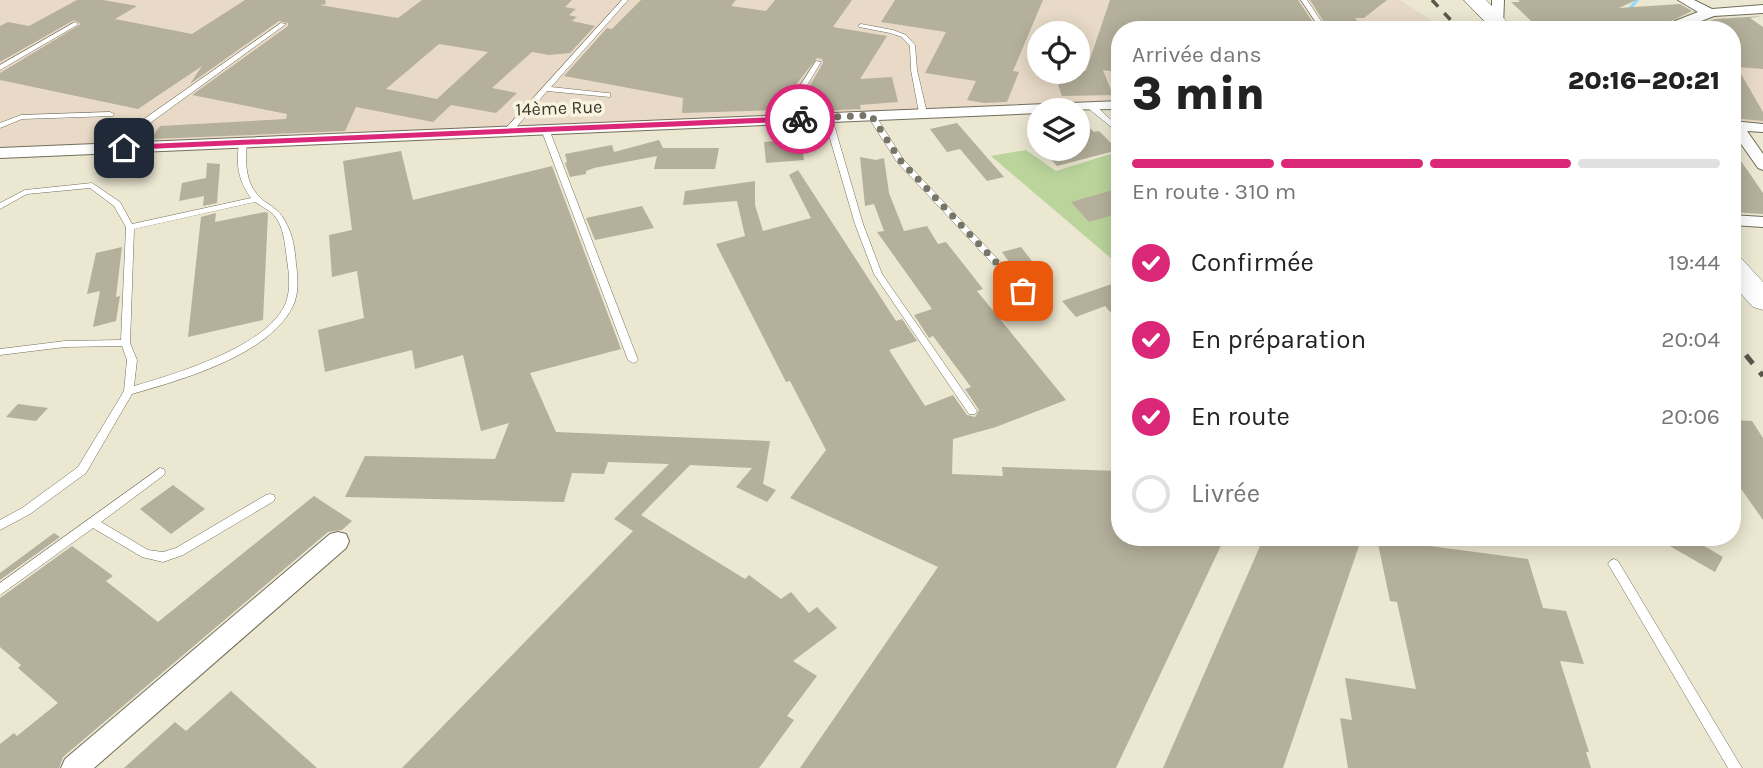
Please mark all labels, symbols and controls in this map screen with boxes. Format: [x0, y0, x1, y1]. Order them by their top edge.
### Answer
map controls [1027, 21, 1090, 161]
button: locate [1027, 21, 1090, 84]
text: Arrivée dans [1132, 41, 1262, 68]
text: 20:16–20:21 [1568, 65, 1720, 96]
text: 3 min [1132, 67, 1265, 121]
courier [765, 84, 835, 154]
street label: 14ème Rue [515, 95, 603, 121]
button: layers [1027, 98, 1090, 161]
icon: bike [781, 100, 819, 138]
pin [94, 118, 154, 178]
icon: home [105, 129, 143, 167]
text: En route · 310 m [1132, 178, 1296, 205]
icon: check [1132, 244, 1170, 282]
text: Confirmée [1191, 247, 1314, 278]
text: 19:44 [1668, 249, 1720, 276]
pin [993, 261, 1053, 321]
icon: bag [1004, 272, 1042, 310]
icon: check [1132, 321, 1170, 359]
text: En préparation [1191, 324, 1366, 355]
text: 20:04 [1661, 326, 1720, 353]
icon: check [1132, 398, 1170, 436]
text: En route [1191, 401, 1290, 432]
text: 20:06 [1661, 403, 1720, 430]
text: Livrée [1191, 478, 1260, 509]

